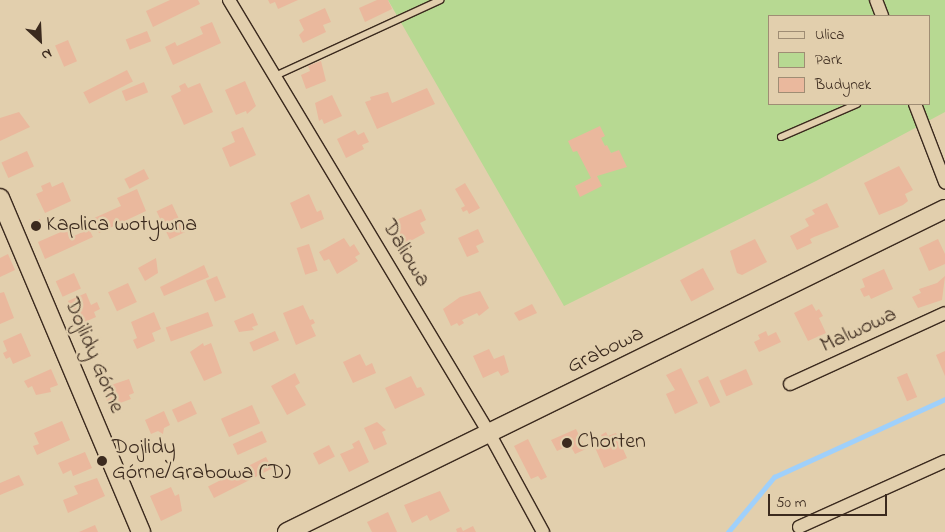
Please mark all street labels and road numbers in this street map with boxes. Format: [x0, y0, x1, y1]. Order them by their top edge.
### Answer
street label: Daliowa [375, 216, 435, 292]
street label: Dojlidy Górne [57, 295, 129, 417]
street label: Malwowa [817, 302, 901, 360]
street label: Grabowa [563, 321, 649, 381]

